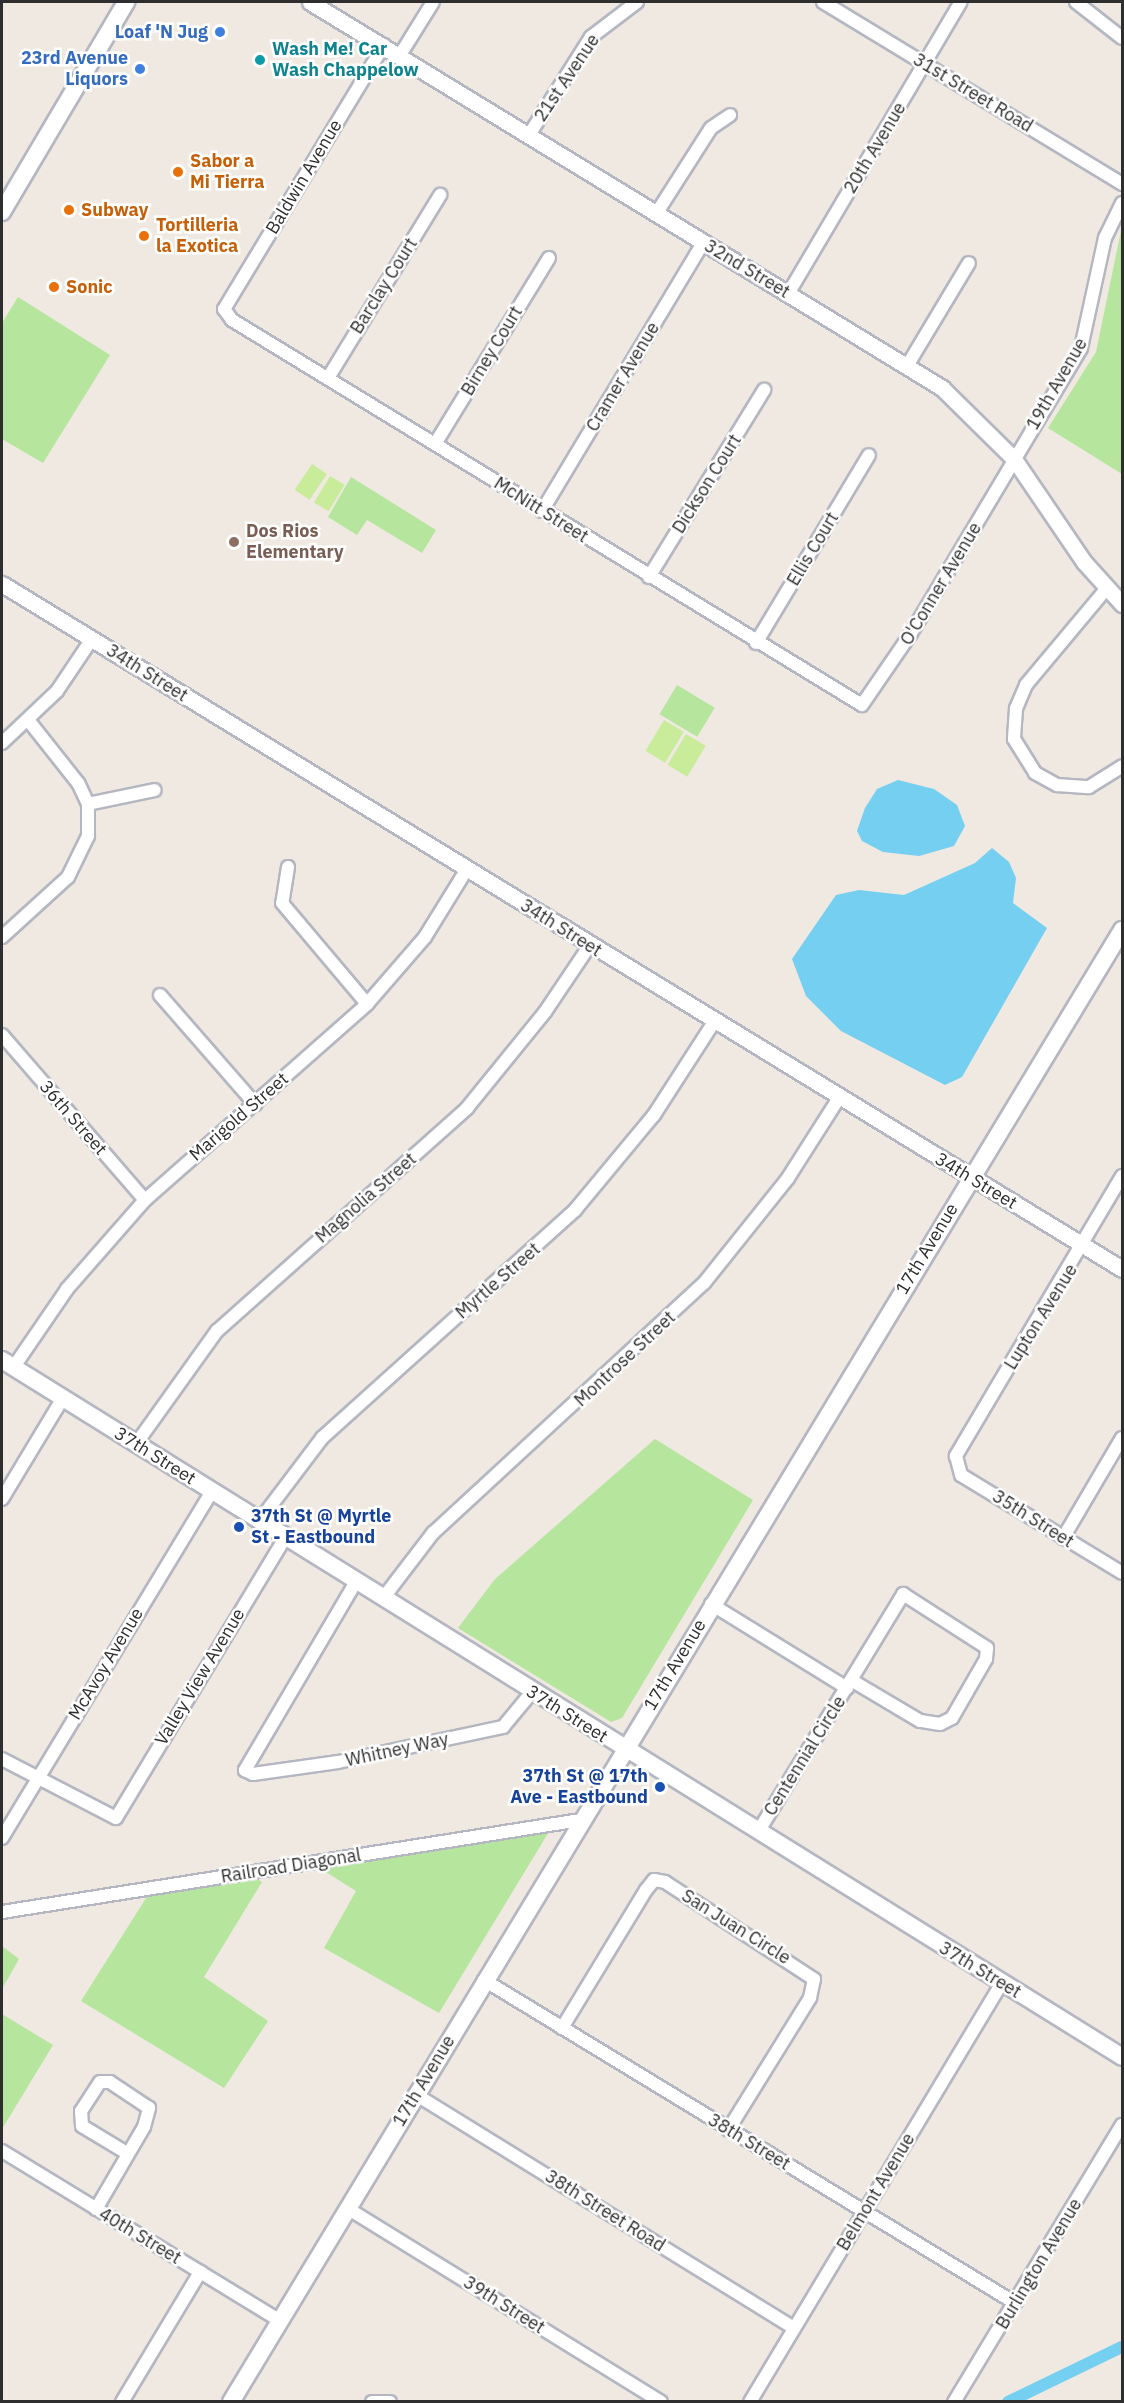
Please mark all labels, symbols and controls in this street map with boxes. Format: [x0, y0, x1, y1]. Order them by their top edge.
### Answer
place label: Loaf 'N Jug [115, 21, 208, 43]
marker: Loaf 'N Jug [213, 25, 227, 39]
street label: 21st Avenue [530, 30, 604, 126]
place label: Wash Me! Car Wash Chappelow [272, 39, 419, 82]
place label: 23rd Avenue Liquors [21, 48, 128, 90]
street label: 31st Street Road [909, 49, 1037, 137]
marker: Wash Me! Car Wash Chappelow [253, 53, 267, 67]
marker: 23rd Avenue Liquors [133, 62, 147, 76]
street label: 20th Avenue [839, 99, 911, 197]
street label: Baldwin Avenue [261, 116, 347, 238]
place label: Sabor a Mi Tierra [190, 151, 264, 194]
marker: Sabor a Mi Tierra [171, 165, 185, 179]
place label: Subway [81, 199, 148, 221]
marker: Subway [62, 203, 76, 217]
place label: Tortilleria la Exotica [156, 215, 238, 258]
marker: Tortilleria la Exotica [137, 229, 151, 243]
street label: Barclay Court [346, 234, 422, 338]
street label: 32nd Street [700, 235, 794, 303]
place label: Sonic [66, 276, 113, 298]
marker: Sonic [47, 280, 61, 294]
street label: Birney Court [457, 302, 527, 400]
street label: Cramer Avenue [582, 318, 664, 436]
street label: 19th Avenue [1022, 334, 1092, 434]
street label: Dickson Court [668, 430, 746, 538]
street label: McNitt Street [490, 472, 592, 548]
street label: Ellis Court [783, 508, 843, 590]
street label: O'Conner Avenue [896, 519, 986, 649]
place label: Dos Rios Elementary [246, 521, 344, 564]
marker: Dos Rios Elementary [227, 535, 241, 549]
street label: 34th Street [102, 640, 192, 706]
street label: 34th Street [516, 895, 606, 961]
street label: Marigold Street [185, 1068, 293, 1166]
street label: 36th Street [35, 1076, 111, 1160]
street label: Magnolia Street [311, 1148, 421, 1248]
street label: 34th Street [931, 1148, 1021, 1214]
street label: 17th Avenue [891, 1200, 963, 1298]
street label: Myrtle Street [451, 1238, 545, 1324]
street label: Lupton Avenue [1000, 1260, 1082, 1374]
street label: Montrose Street [570, 1307, 680, 1411]
street label: 37th Street [110, 1423, 200, 1489]
street label: 35th Street [988, 1486, 1078, 1552]
place label: 37th St @ Myrtle St - Eastbound [251, 1506, 391, 1549]
marker: 37th St @ Myrtle St - Eastbound [232, 1520, 246, 1534]
street label: McAvoy Avenue [64, 1604, 148, 1724]
street label: Valley View Avenue [151, 1604, 249, 1750]
street label: 17th Avenue [639, 1616, 711, 1714]
street label: 37th Street [522, 1681, 612, 1747]
street label: Centennial Circle [760, 1692, 850, 1820]
street label: Whitney Way [344, 1729, 450, 1771]
place label: 37th St @ 17th Ave - Eastbound [510, 1766, 648, 1808]
marker: 37th St @ 17th Ave - Eastbound [653, 1780, 667, 1794]
street label: Railroad Diagonal [219, 1844, 363, 1888]
street label: San Juan Circle [678, 1885, 794, 1969]
street label: 37th Street [935, 1937, 1025, 2003]
street label: 17th Avenue [388, 2032, 460, 2130]
street label: 38th Street [704, 2109, 794, 2175]
street label: Belmont Avenue [832, 2129, 920, 2255]
street label: 38th Street Road [541, 2165, 669, 2257]
street label: Burlington Avenue [991, 2195, 1087, 2333]
street label: 40th Street [95, 2203, 185, 2269]
street label: 39th Street [459, 2272, 549, 2338]

